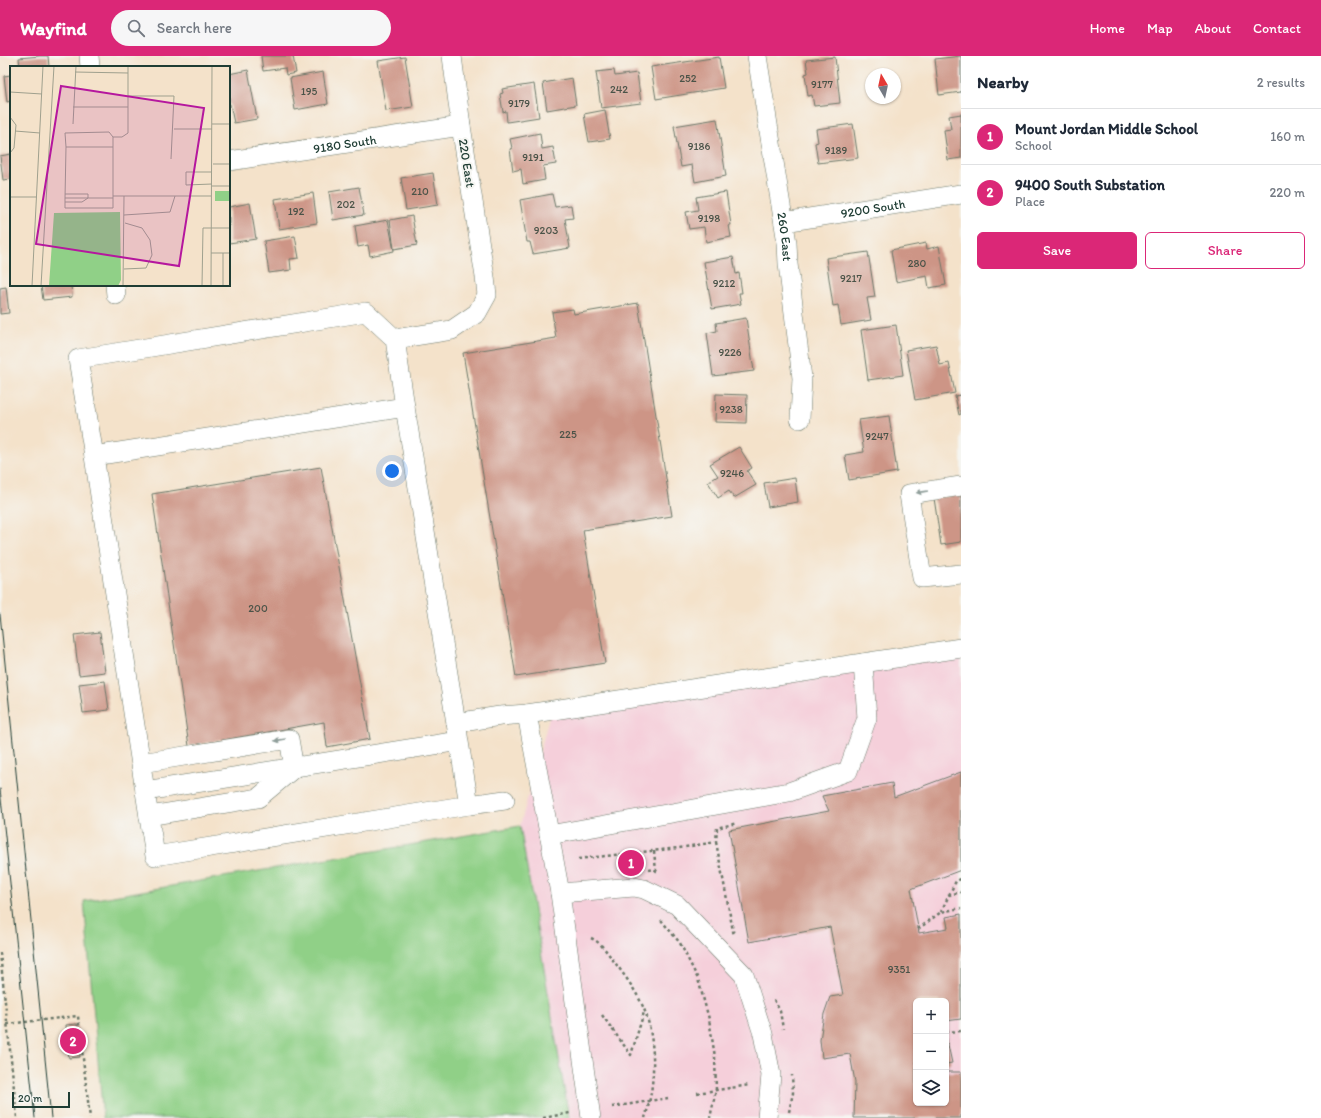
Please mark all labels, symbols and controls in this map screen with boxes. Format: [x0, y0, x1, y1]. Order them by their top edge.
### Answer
search box [111, 10, 391, 46]
text: Wayfind [20, 17, 87, 40]
icon: search [125, 17, 147, 39]
text: Search here [157, 19, 232, 37]
text: Home [1090, 20, 1125, 37]
text: Map [1147, 20, 1173, 37]
text: About [1195, 20, 1231, 37]
text: Contact [1253, 20, 1301, 37]
inset map [10, 66, 230, 286]
north arrow [865, 68, 901, 104]
house number: 252 [679, 72, 697, 85]
text: Nearby [977, 72, 1029, 92]
text: 2 results [1257, 75, 1305, 90]
house number: 9177 [811, 78, 833, 91]
house number: 242 [610, 83, 628, 96]
house number: 195 [301, 85, 318, 98]
house number: 9179 [508, 97, 530, 110]
text: Mount Jordan Middle School [1015, 120, 1198, 138]
text: 1 [987, 129, 993, 144]
text: 160 m [1270, 129, 1305, 144]
street label: 9180 South [312, 131, 378, 156]
street label: 220 East [456, 138, 478, 189]
text: School [1015, 138, 1052, 153]
house number: 9186 [688, 140, 711, 153]
house number: 9189 [825, 144, 848, 157]
house number: 9191 [522, 151, 544, 164]
text: 9400 South Substation [1015, 176, 1165, 194]
house number: 210 [411, 185, 429, 198]
text: 2 [987, 185, 993, 200]
text: 220 m [1269, 185, 1305, 200]
text: Place [1015, 194, 1045, 209]
street label: 9200 South [839, 195, 907, 220]
house number: 202 [337, 198, 355, 211]
house number: 192 [288, 205, 305, 218]
street label: 260 East [775, 211, 795, 262]
house number: 9198 [698, 212, 720, 225]
house number: 9203 [534, 224, 558, 237]
button: Save [977, 232, 1137, 269]
button: Share [1145, 232, 1305, 269]
house number: 280 [908, 257, 927, 270]
house number: 9217 [840, 272, 863, 285]
house number: 9212 [713, 277, 735, 290]
house number: 9226 [718, 346, 742, 359]
house number: 9238 [719, 403, 743, 416]
house number: 225 [559, 428, 577, 441]
house number: 9247 [865, 430, 889, 443]
your location [382, 461, 402, 481]
house number: 9246 [720, 467, 744, 480]
one-way arrow [916, 489, 929, 495]
house number: 200 [248, 602, 268, 615]
one-way arrow [274, 737, 286, 743]
pin: 1 [618, 848, 644, 878]
house number: 9351 [888, 963, 910, 976]
map controls [913, 998, 949, 1106]
button: + [913, 998, 949, 1034]
pin: 2 [60, 1026, 86, 1056]
button: − [913, 1034, 949, 1070]
button: layers [913, 1070, 949, 1106]
scale bar [12, 1090, 70, 1109]
text: 20 m [18, 1092, 42, 1105]

